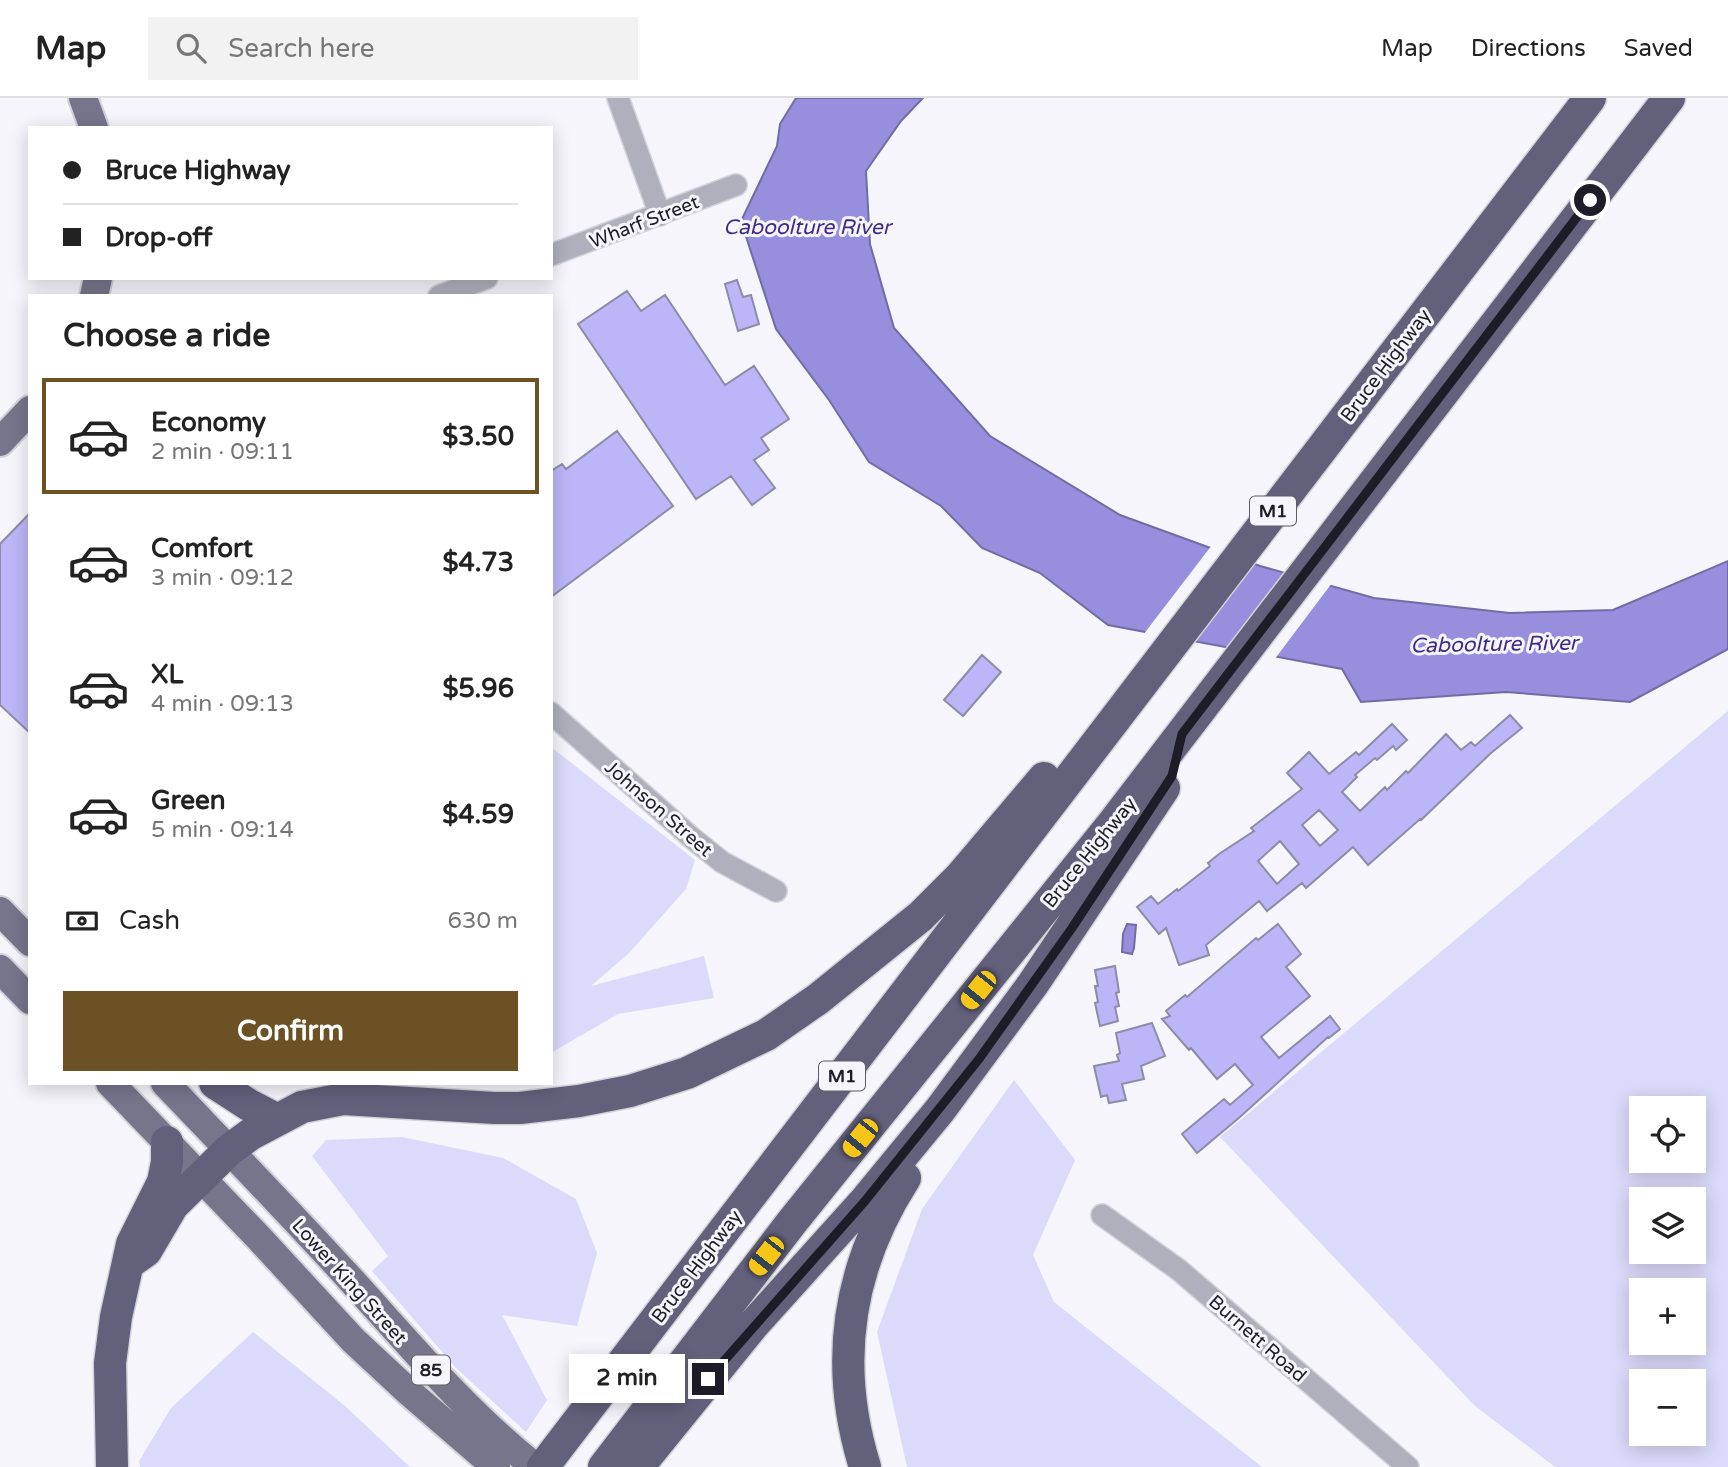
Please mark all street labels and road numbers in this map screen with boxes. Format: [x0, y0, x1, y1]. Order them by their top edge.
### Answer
street label: Wharf Street [587, 191, 702, 253]
street label: Bruce Highway [1336, 305, 1435, 426]
road number: M1 [1250, 496, 1296, 526]
street label: Johnson Street [600, 756, 717, 861]
street label: Bruce Highway [1039, 793, 1141, 912]
road number: M1 [819, 1062, 865, 1091]
street label: Bruce Highway [647, 1206, 746, 1327]
street label: Lower King Street [287, 1215, 411, 1349]
street label: Burnett Road [1204, 1291, 1310, 1387]
road number: 85 [412, 1356, 450, 1385]

